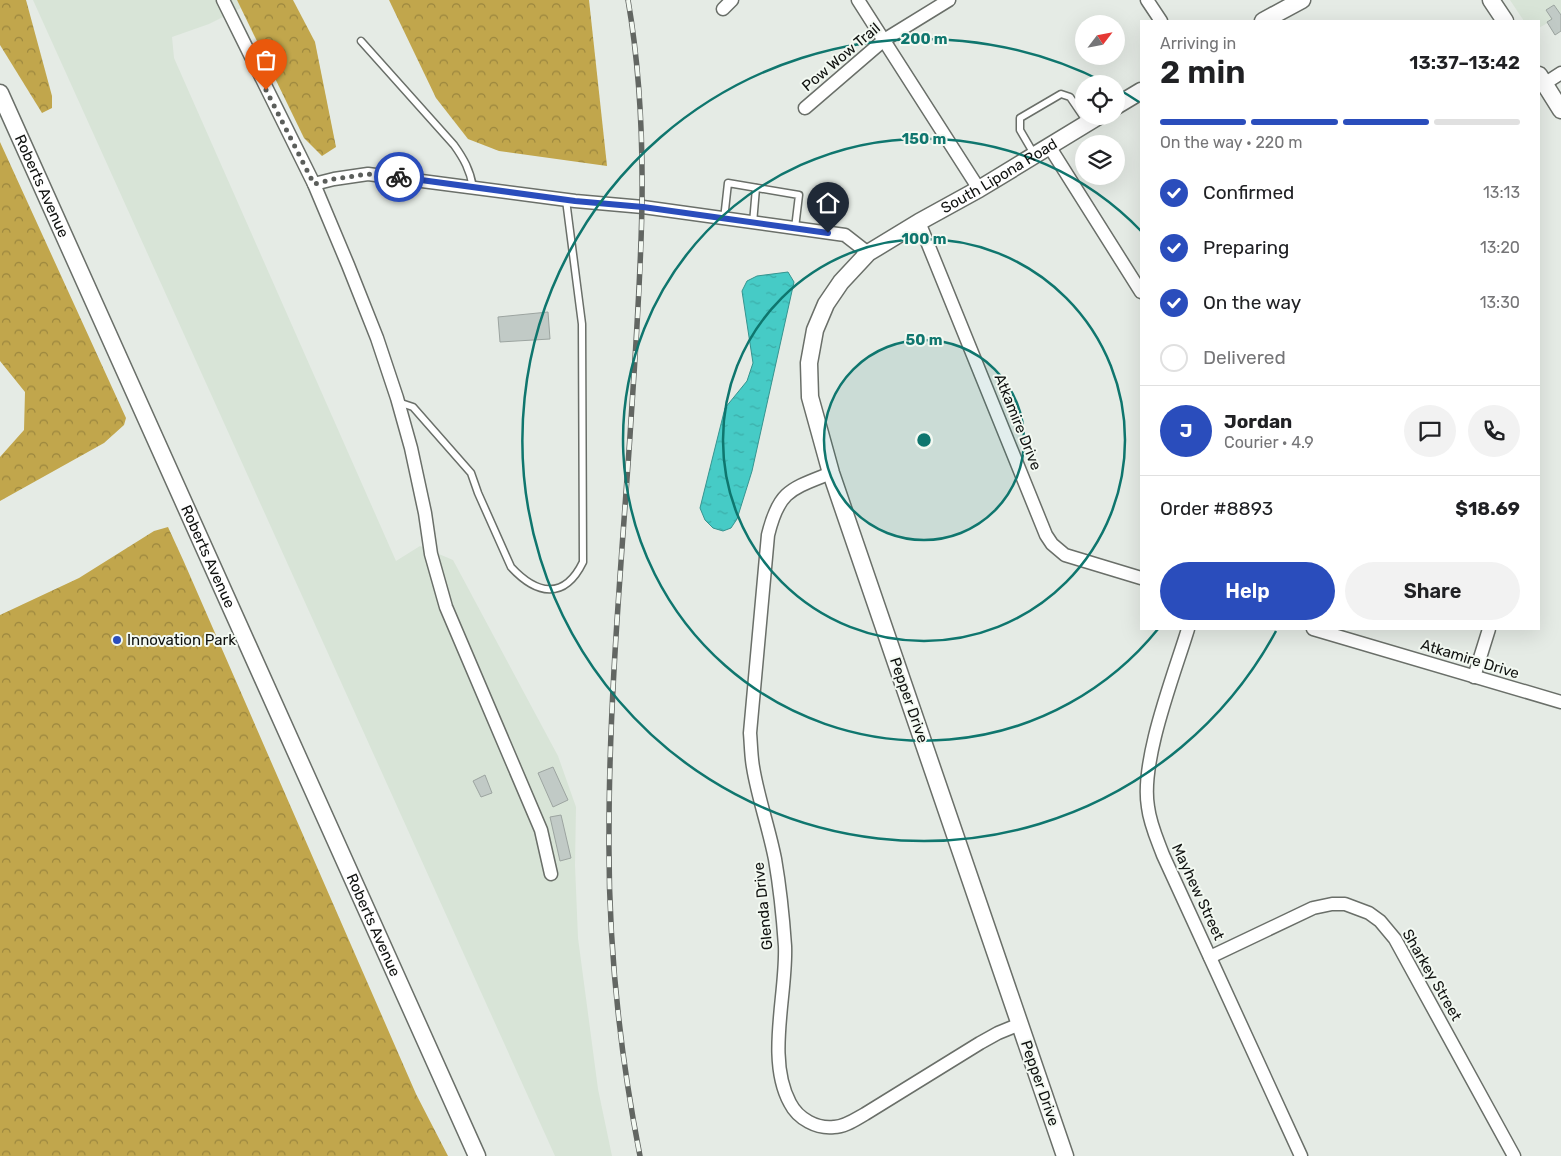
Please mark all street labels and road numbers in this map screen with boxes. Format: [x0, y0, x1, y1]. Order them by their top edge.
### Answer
street label: Pow Wow Trail [798, 19, 884, 95]
street label: Roberts Avenue [11, 132, 73, 240]
street label: South Lipona Road [938, 135, 1061, 217]
street label: Atkamire Drive [991, 371, 1045, 473]
street label: Roberts Avenue [177, 502, 239, 611]
street label: Atkamire Drive [1419, 635, 1521, 683]
street label: Pepper Drive [886, 655, 932, 745]
street label: Mayhew Street [1168, 841, 1228, 943]
street label: Glenda Drive [749, 861, 777, 951]
street label: Roberts Avenue [342, 871, 404, 979]
street label: Sharkey Street [1398, 926, 1466, 1024]
street label: Pepper Drive [1017, 1038, 1063, 1128]

